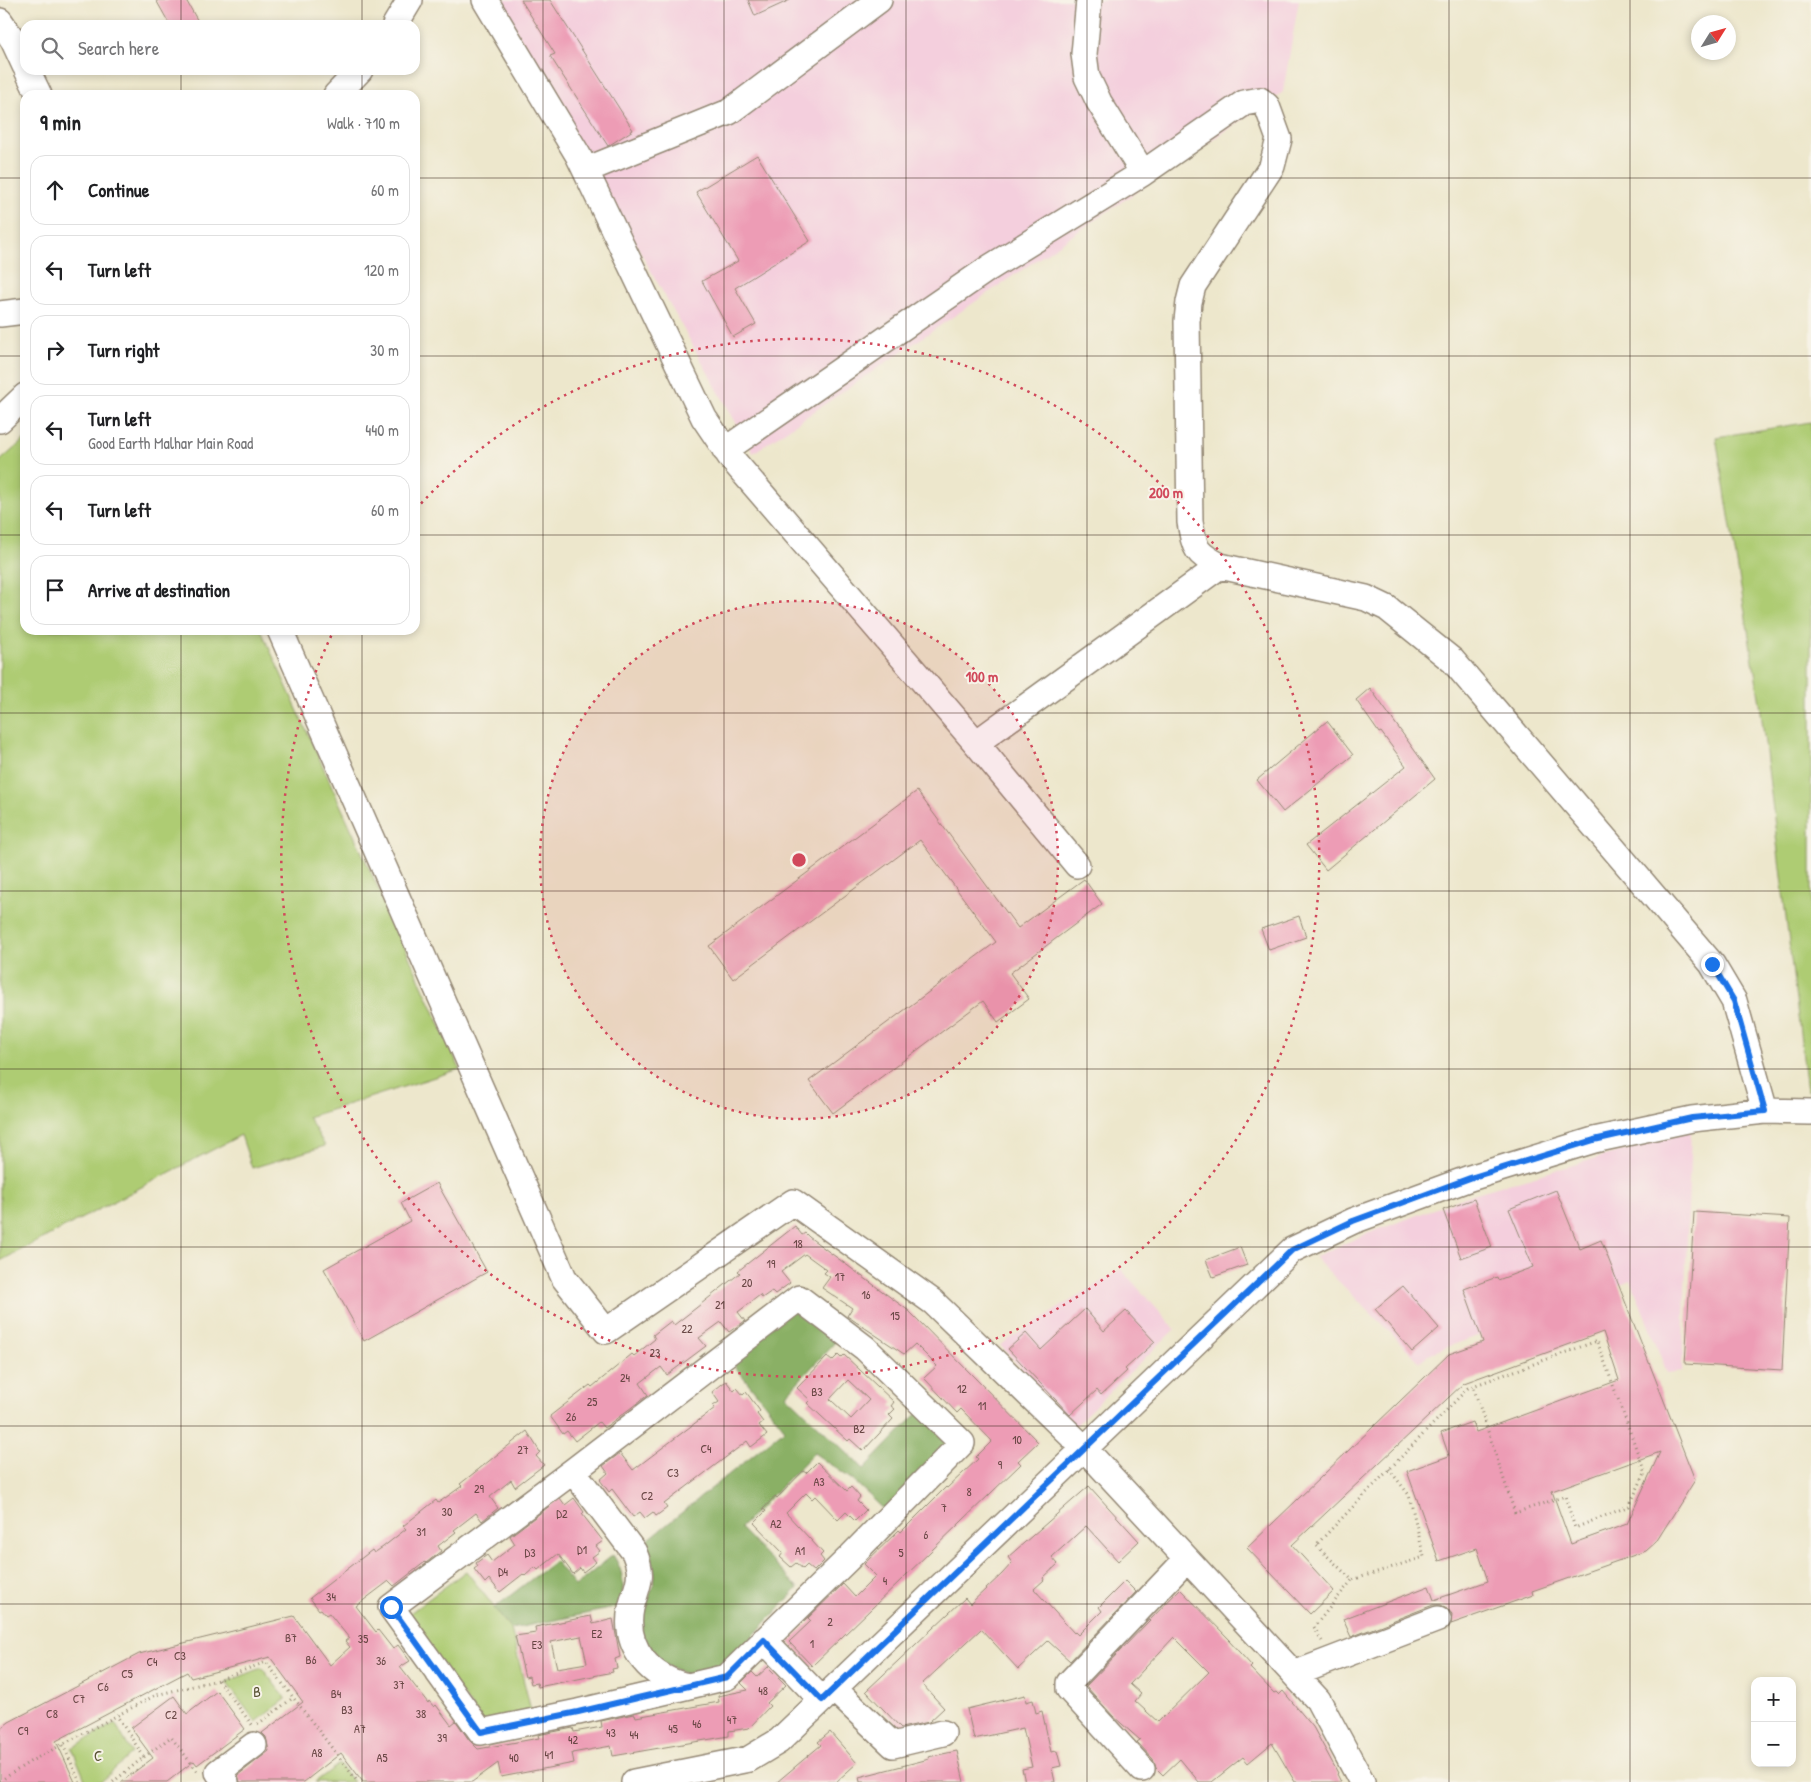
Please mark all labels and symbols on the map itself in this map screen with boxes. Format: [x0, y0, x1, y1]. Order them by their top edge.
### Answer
north arrow [1691, 15, 1736, 60]
text: 200 m [1149, 482, 1183, 503]
text: 100 m [966, 666, 998, 687]
centre of rings [790, 851, 808, 869]
route end [1701, 953, 1724, 976]
house number: 18 [793, 1235, 803, 1252]
house number: 19 [767, 1255, 776, 1272]
house number: 17 [835, 1268, 845, 1285]
house number: 20 [742, 1274, 753, 1291]
house number: 16 [861, 1286, 871, 1303]
house number: 21 [715, 1296, 725, 1313]
house number: 15 [890, 1307, 900, 1324]
house number: 22 [681, 1320, 693, 1337]
house number: 23 [650, 1344, 661, 1361]
house number: 24 [620, 1369, 631, 1386]
house number: 12 [957, 1380, 967, 1397]
house number: B3 [811, 1383, 823, 1400]
house number: 25 [587, 1393, 597, 1410]
house number: 11 [978, 1397, 986, 1414]
house number: 26 [566, 1408, 576, 1425]
house number: B2 [853, 1420, 865, 1437]
house number: 10 [1012, 1431, 1022, 1448]
house number: C4 [700, 1440, 712, 1457]
house number: 27 [517, 1441, 529, 1458]
house number: 9 [998, 1456, 1003, 1473]
house number: C3 [667, 1464, 679, 1481]
house number: A3 [813, 1473, 825, 1490]
house number: 29 [474, 1480, 485, 1497]
house number: 8 [966, 1483, 972, 1500]
house number: C2 [641, 1487, 653, 1504]
house number: 7 [941, 1499, 947, 1516]
house number: 30 [442, 1503, 452, 1520]
house number: D2 [556, 1505, 568, 1522]
house number: A2 [770, 1515, 782, 1532]
house number: 31 [416, 1523, 426, 1540]
house number: 6 [924, 1526, 929, 1543]
house number: D1 [577, 1541, 587, 1558]
house number: A1 [795, 1542, 805, 1559]
house number: D3 [524, 1544, 536, 1561]
house number: 5 [898, 1544, 904, 1561]
house number: D4 [498, 1563, 509, 1580]
house number: 4 [883, 1572, 888, 1589]
house number: 34 [326, 1588, 336, 1605]
route start [380, 1596, 403, 1619]
house number: 2 [827, 1613, 833, 1630]
house number: E2 [592, 1625, 603, 1642]
house number: B7 [285, 1629, 297, 1646]
house number: 35 [358, 1630, 368, 1647]
house number: 1 [810, 1635, 814, 1652]
house number: E3 [532, 1636, 542, 1653]
house number: C3 [174, 1647, 186, 1664]
house number: B6 [306, 1651, 317, 1668]
house number: 36 [376, 1652, 386, 1669]
house number: C4 [146, 1653, 158, 1670]
house number: C5 [121, 1665, 133, 1682]
house number: 37 [393, 1676, 405, 1693]
house number: C6 [97, 1678, 109, 1695]
park label: B [253, 1681, 261, 1702]
house number: 48 [758, 1682, 768, 1699]
house number: B4 [331, 1685, 342, 1702]
house number: C7 [73, 1690, 85, 1707]
house number: B3 [341, 1701, 353, 1718]
house number: C8 [46, 1705, 58, 1722]
house number: 38 [416, 1705, 426, 1722]
house number: C2 [165, 1706, 177, 1723]
house number: 47 [727, 1711, 737, 1728]
house number: 46 [692, 1715, 702, 1732]
house number: A7 [354, 1720, 366, 1737]
house number: 45 [668, 1720, 678, 1737]
house number: C9 [18, 1722, 29, 1739]
house number: 43 [606, 1724, 616, 1741]
house number: 44 [629, 1726, 639, 1743]
house number: 39 [437, 1729, 447, 1746]
house number: 42 [568, 1731, 578, 1748]
house number: A8 [311, 1744, 323, 1761]
park label: C [94, 1745, 102, 1766]
house number: 41 [545, 1746, 553, 1763]
house number: A5 [377, 1749, 387, 1766]
house number: 40 [509, 1749, 519, 1766]

